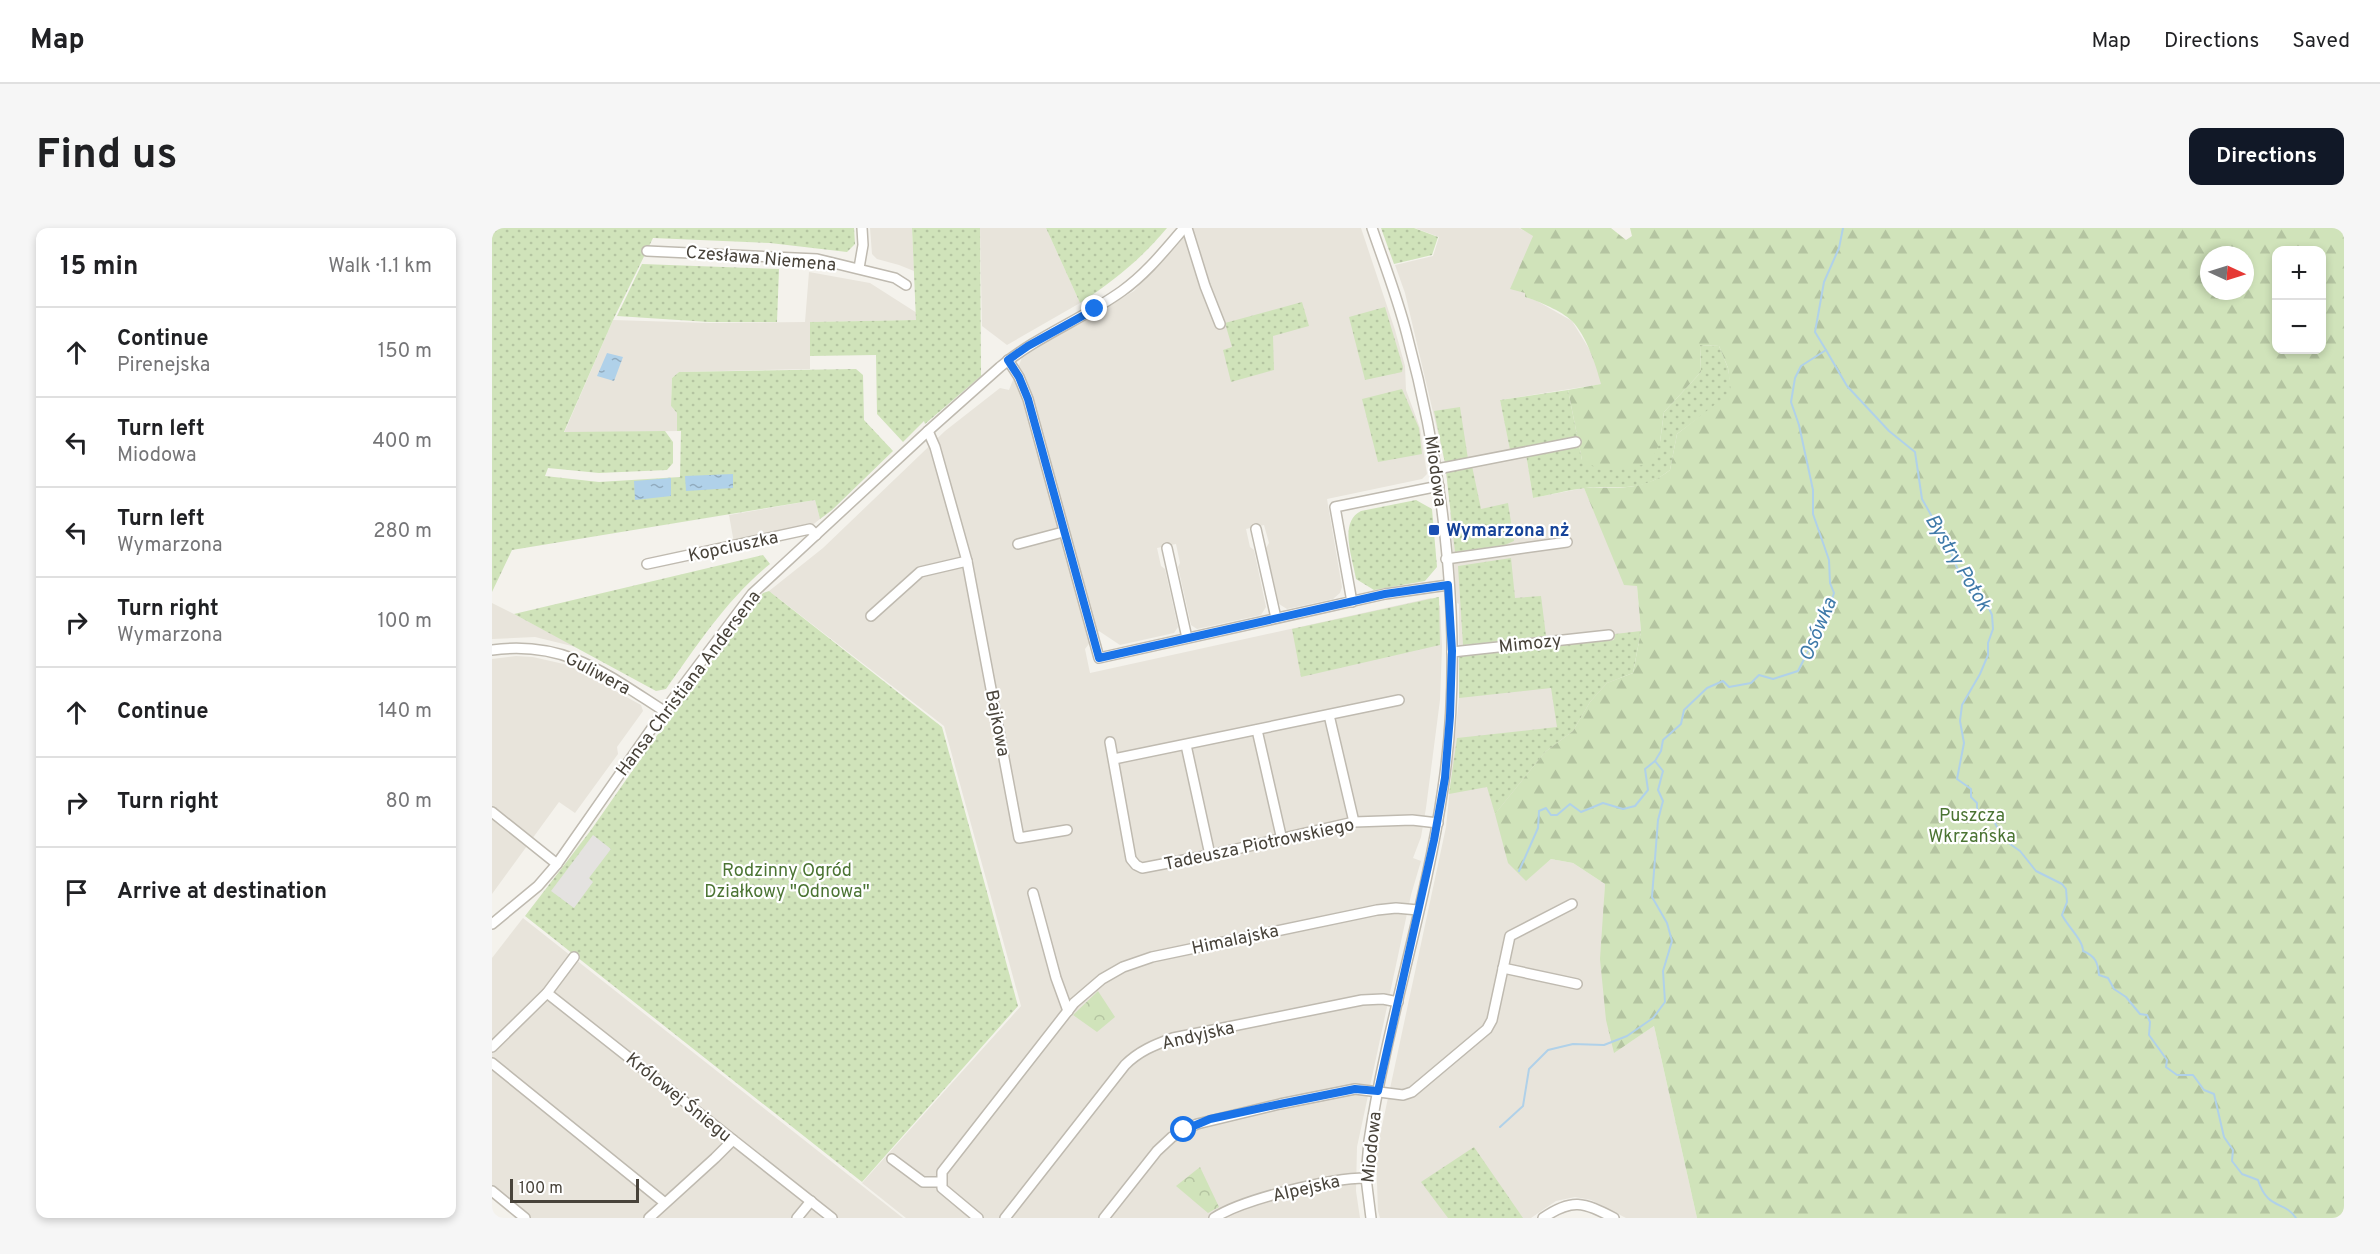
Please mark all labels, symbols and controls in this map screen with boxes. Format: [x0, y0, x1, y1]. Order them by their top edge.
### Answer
text: Map [30, 23, 85, 59]
text: Map [2091, 28, 2131, 55]
text: Directions [2164, 28, 2259, 55]
text: Saved [2292, 28, 2350, 55]
button: Directions [2189, 128, 2344, 185]
text: Find us [36, 130, 177, 183]
street label: Czesława Niemena [685, 241, 837, 278]
north arrow [2200, 246, 2254, 300]
map controls [2272, 246, 2326, 354]
button: + [2272, 246, 2326, 300]
text: 15 min [60, 251, 138, 284]
text: Walk · 1.1 km [328, 254, 432, 280]
route end [1081, 295, 1107, 321]
button: − [2272, 300, 2326, 354]
text: Continue [117, 326, 208, 353]
icon: ahead [60, 336, 93, 369]
text: 150 m [378, 339, 432, 365]
text: Pirenejska [117, 353, 210, 379]
text: Turn left [117, 416, 205, 443]
icon: left [60, 426, 93, 459]
text: 400 m [372, 429, 432, 455]
street label: Miodowa [1418, 434, 1451, 508]
text: Miodowa [117, 443, 196, 469]
text: Turn left [117, 506, 205, 533]
water label: Bystry Potok [1918, 510, 1997, 617]
icon: left [60, 516, 93, 549]
text: 280 m [373, 519, 432, 545]
place label: Wymarzona nż [1446, 520, 1570, 543]
marker: Wymarzona nż [1427, 523, 1441, 537]
street label: Kopciuszka [686, 527, 780, 568]
text: Wymarzona [117, 533, 223, 559]
street label: Hansa Christiana Andersena [612, 586, 767, 781]
water label: Osówka [1794, 593, 1844, 666]
text: Turn right [117, 596, 219, 623]
icon: right [60, 606, 93, 639]
text: 100 m [377, 609, 432, 635]
text: Wymarzona [117, 623, 223, 649]
street label: Mimozy [1498, 630, 1563, 659]
street label: Guliwera [561, 648, 634, 701]
street label: Bajkowa [979, 688, 1014, 759]
icon: ahead [60, 696, 93, 729]
text: Continue [117, 699, 208, 726]
text: 140 m [378, 699, 432, 725]
icon: right [60, 786, 93, 819]
text: Turn right [117, 789, 219, 816]
text: 80 m [386, 789, 432, 815]
park label: Puszcza Wkrzańska [1928, 805, 2016, 849]
street label: Tadeusza Piotrowskiego [1162, 814, 1356, 877]
park label: Rodzinny Ogród Działkowy "Odnowa" [704, 860, 870, 904]
icon: arrive [60, 876, 93, 909]
text: Arrive at destination [117, 879, 327, 906]
street label: Himalajska [1190, 920, 1281, 961]
street label: Andyjska [1160, 1017, 1237, 1056]
street label: Królowej Śniegu [620, 1047, 737, 1148]
street label: Miodowa [1357, 1110, 1388, 1184]
route start [1170, 1116, 1196, 1142]
street label: Alpejska [1270, 1171, 1342, 1208]
scale bar [510, 1176, 639, 1204]
text: 100 m [519, 1179, 563, 1199]

